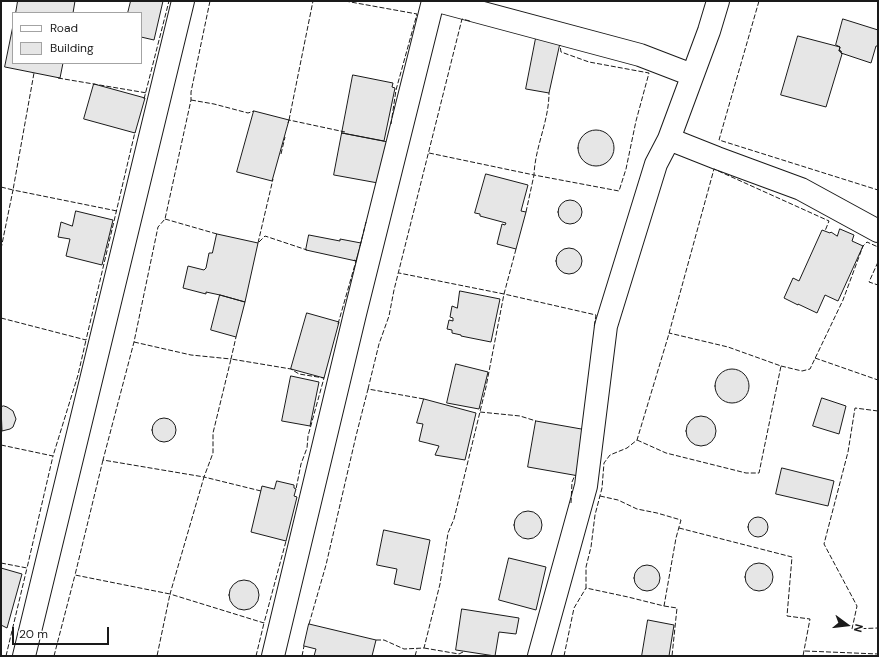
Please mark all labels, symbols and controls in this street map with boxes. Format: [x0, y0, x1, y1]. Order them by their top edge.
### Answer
legend [12, 12, 142, 64]
text: Road [50, 20, 78, 36]
text: Building [50, 40, 94, 56]
north arrow [827, 605, 867, 645]
scale bar [14, 619, 111, 645]
text: N [851, 622, 866, 634]
text: 20 m [19, 626, 48, 642]

